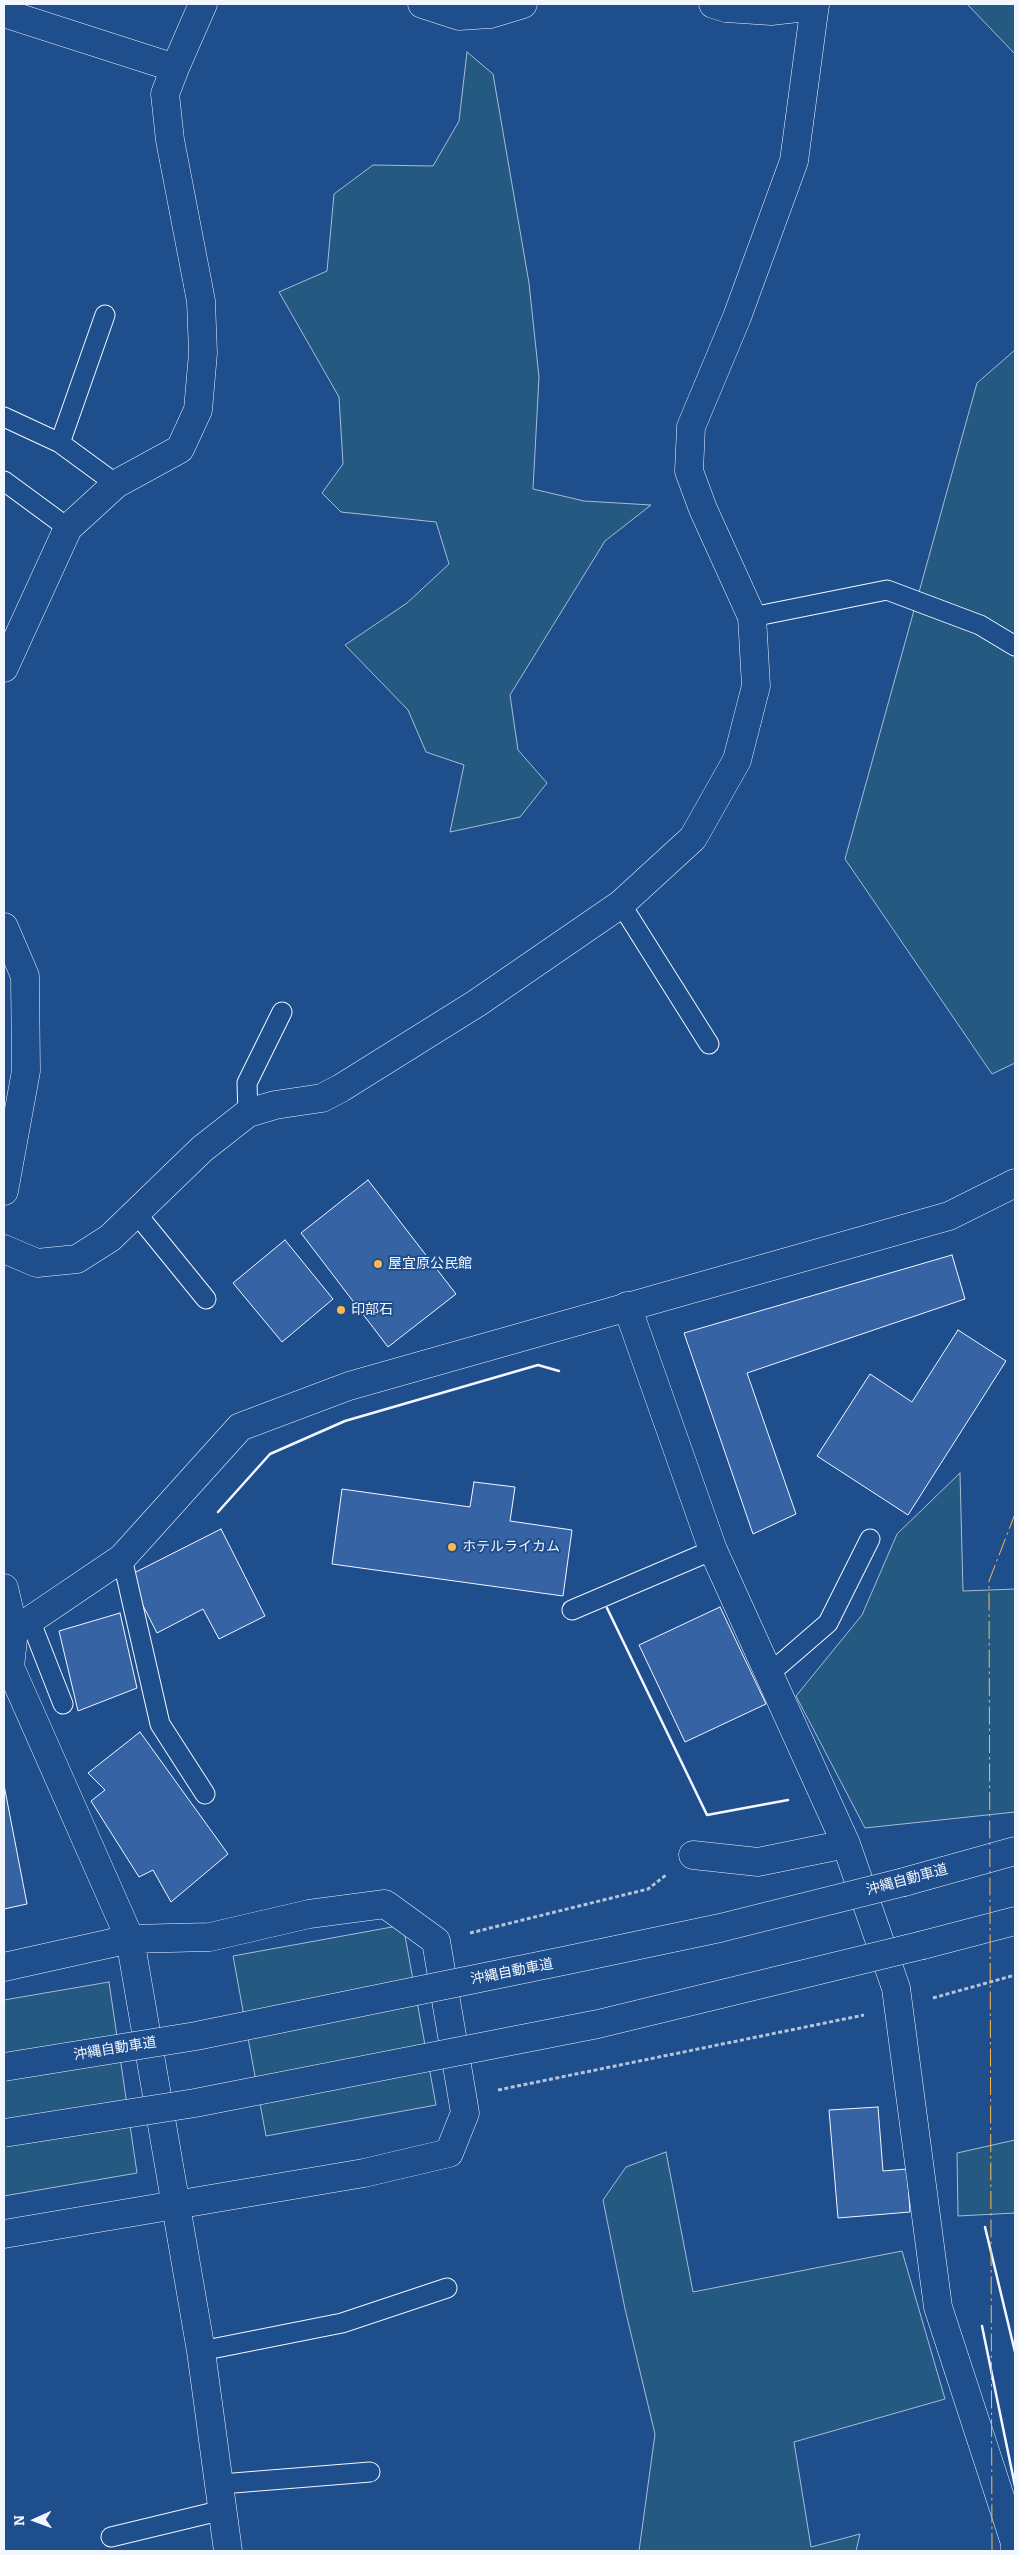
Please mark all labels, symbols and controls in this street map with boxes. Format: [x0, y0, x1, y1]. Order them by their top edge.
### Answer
place label: 屋宜原公民館 [388, 1256, 472, 1272]
marker: 屋宜原公民館 [372, 1258, 384, 1270]
place label: 印部石 [351, 1302, 393, 1318]
marker: 印部石 [335, 1304, 347, 1316]
place label: ホテルライカム [462, 1539, 560, 1555]
marker: ホテルライカム [446, 1541, 458, 1553]
street label: 沖縄自動車道 [864, 1861, 950, 1899]
street label: 沖縄自動車道 [469, 1956, 555, 1988]
street label: 沖縄自動車道 [72, 2034, 158, 2064]
north arrow [10, 2495, 60, 2545]
text: N [11, 2515, 28, 2526]

